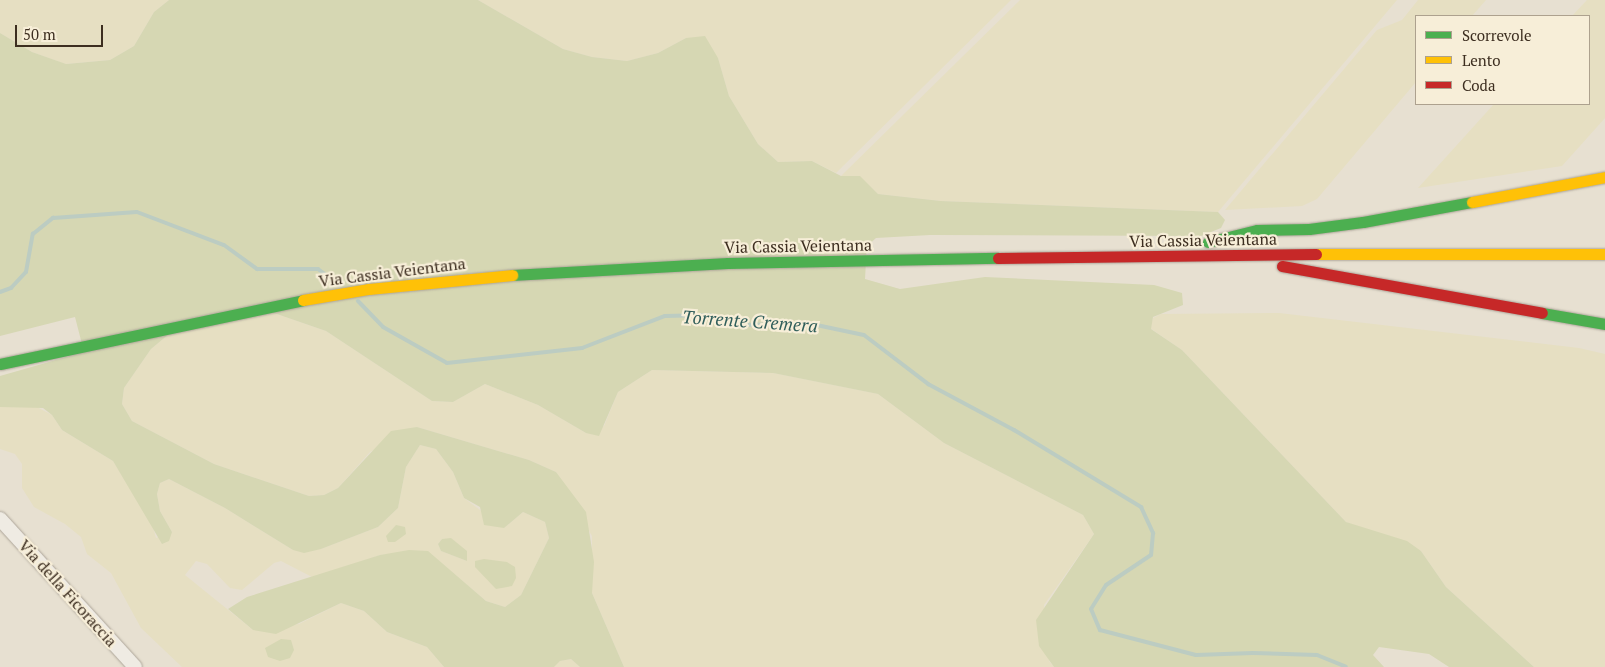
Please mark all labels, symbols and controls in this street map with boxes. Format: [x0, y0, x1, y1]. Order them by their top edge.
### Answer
scale bar [18, 15, 105, 47]
legend [1415, 15, 1590, 105]
text: 50 m [23, 24, 56, 44]
text: Scorrevole [1462, 25, 1532, 45]
text: Lento [1462, 50, 1501, 70]
text: Coda [1462, 75, 1496, 95]
street label: Via Cassia Veientana [1129, 229, 1277, 251]
street label: Via Cassia Veientana [724, 235, 872, 257]
street label: Via Cassia Veientana [317, 253, 467, 291]
water label: Torrente Cremera [682, 305, 818, 337]
street label: Via della Ficoraccia [15, 535, 121, 651]

